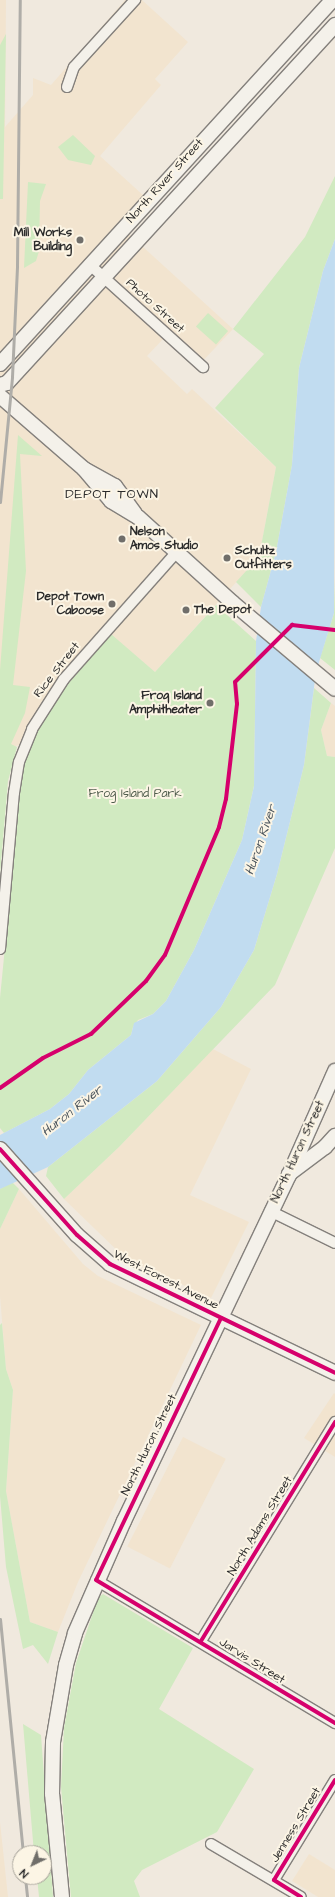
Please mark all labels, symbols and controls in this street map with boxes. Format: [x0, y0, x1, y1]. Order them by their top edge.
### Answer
street label: North River Street [124, 136, 206, 226]
place label: Mill Works Building [14, 226, 72, 254]
marker: Mill Works Building [75, 235, 85, 245]
street label: Photo Street [123, 276, 187, 336]
district label: DEPOT TOWN [65, 486, 159, 502]
place label: Nelson Amos Studio [130, 525, 198, 553]
marker: Nelson Amos Studio [117, 534, 127, 544]
place label: Schultz Outfitters [235, 544, 292, 572]
marker: Schultz Outfitters [222, 553, 232, 563]
place label: Depot Town Caboose [37, 590, 104, 618]
marker: Depot Town Caboose [107, 599, 117, 609]
place label: The Depot [194, 603, 251, 617]
marker: The Depot [181, 605, 191, 615]
street label: Rice Street [31, 639, 83, 701]
place label: Frog Island Amphitheater [129, 689, 202, 717]
marker: Frog Island Amphitheater [205, 698, 215, 708]
park label: Frog Island Park [88, 787, 182, 801]
water label: Huron River [242, 803, 280, 877]
water label: Huron River [38, 1082, 106, 1140]
street label: North Huron Street [268, 1099, 328, 1205]
street label: West Forest Avenue [111, 1247, 221, 1313]
street label: North Huron Street [118, 1392, 180, 1498]
street label: North Adams Street [225, 1474, 295, 1578]
street label: Jarvis Street [216, 1635, 288, 1687]
street label: Jenness Street [268, 1785, 324, 1865]
north arrow [12, 1845, 52, 1885]
text: N [17, 1866, 32, 1881]

